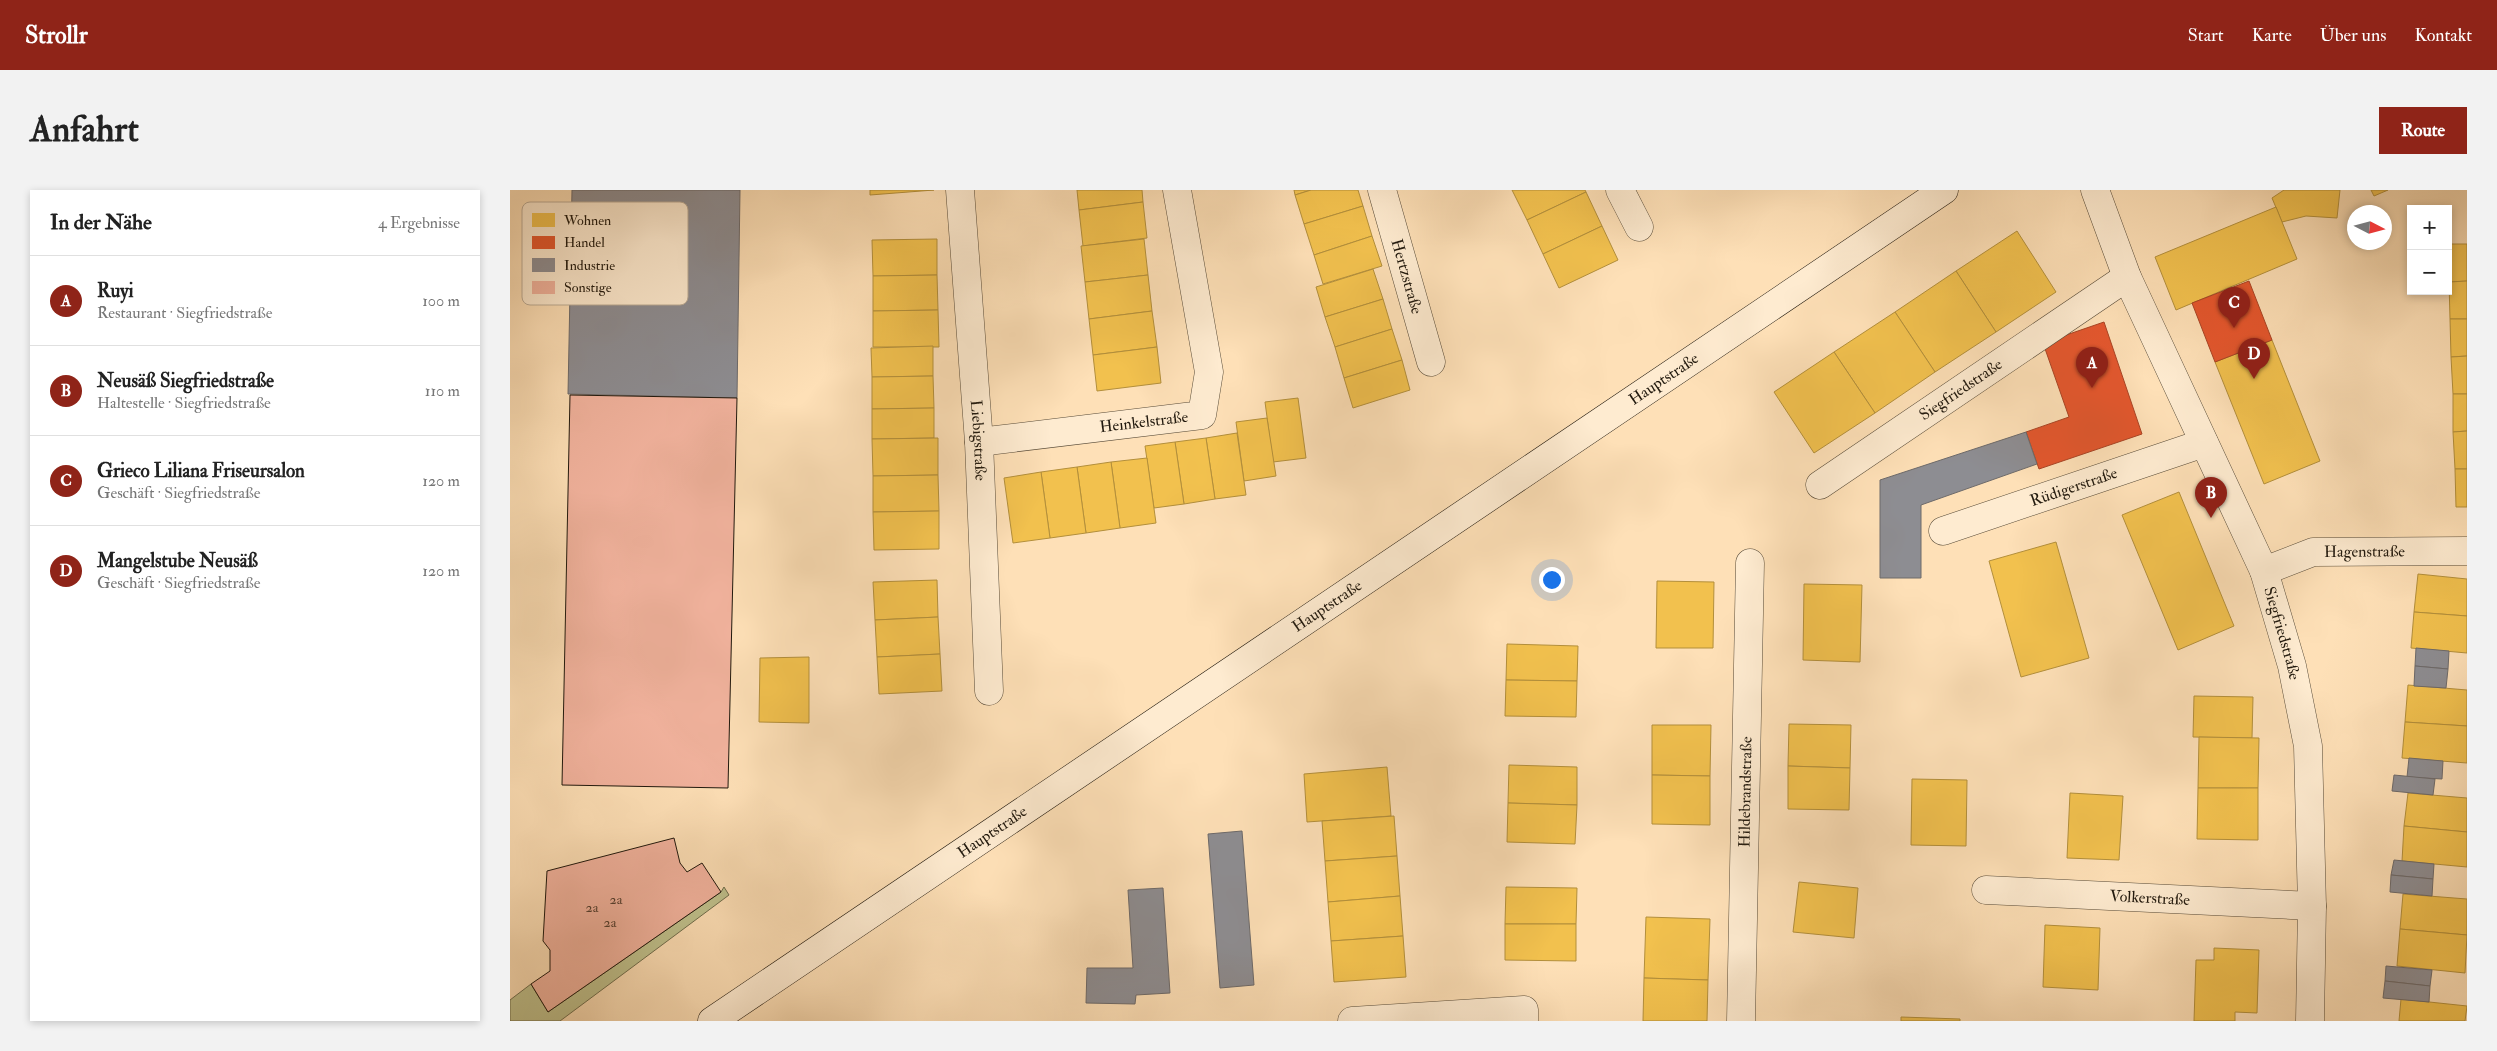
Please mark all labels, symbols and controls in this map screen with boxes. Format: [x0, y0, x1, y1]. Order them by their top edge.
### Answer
text: Strollr [25, 20, 88, 51]
text: Start [2188, 24, 2224, 47]
text: Karte [2252, 24, 2292, 47]
text: Über uns [2320, 24, 2386, 47]
text: Kontakt [2414, 24, 2472, 47]
button: Route [2379, 107, 2467, 154]
text: Anfahrt [30, 108, 139, 152]
legend [522, 202, 688, 305]
north arrow [2347, 205, 2392, 250]
map controls [2407, 205, 2452, 295]
button: + [2407, 205, 2452, 250]
text: In der Nähe [50, 209, 152, 236]
text: Wohnen [563, 212, 611, 229]
text: 4 Ergebnisse [378, 213, 460, 233]
text: Handel [564, 234, 605, 251]
street label: Hertzstraße [1386, 237, 1427, 317]
button: − [2407, 250, 2452, 295]
text: Industrie [564, 257, 615, 274]
text: Ruyi [97, 279, 134, 303]
text: Sonstige [564, 279, 612, 296]
pin: C [2218, 287, 2250, 328]
text: A [61, 291, 71, 311]
text: 100 m [422, 291, 460, 311]
text: Restaurant · Siegfriedstraße [97, 303, 272, 323]
pin: D [2238, 338, 2270, 379]
pin: A [2076, 347, 2108, 388]
street label: Hauptstraße [1625, 348, 1703, 410]
street label: Siegfriedstraße [1915, 354, 2006, 425]
text: Neusäß Siegfriedstraße [97, 369, 274, 393]
text: B [61, 381, 71, 401]
text: 110 m [425, 381, 460, 401]
text: Haltestelle · Siegfriedstraße [97, 393, 271, 413]
street label: Liebigstraße [966, 399, 991, 481]
street label: Heinkelstraße [1098, 407, 1189, 437]
text: Grieco Liliana Friseursalon [97, 459, 305, 483]
street label: Rüdigerstraße [2028, 463, 2120, 511]
text: C [60, 471, 72, 491]
text: 120 m [422, 471, 460, 491]
pin: B [2195, 477, 2227, 518]
text: Geschäft · Siegfriedstraße [97, 483, 260, 503]
street label: Hagenstraße [2324, 541, 2405, 562]
text: Mangelstube Neusäß [97, 549, 258, 573]
text: D [59, 561, 73, 581]
text: 120 m [422, 561, 460, 581]
your location [1539, 567, 1565, 593]
text: Geschäft · Siegfriedstraße [97, 573, 260, 593]
street label: Hauptstraße [1288, 575, 1366, 637]
street label: Siegfriedstraße [2259, 584, 2305, 682]
street label: Hildebrandstraße [1734, 736, 1757, 848]
street label: Hauptstraße [954, 801, 1031, 863]
street label: Volkerstraße [2109, 886, 2191, 910]
house number: 2a [610, 891, 623, 908]
house number: 2a [586, 899, 599, 916]
house number: 2a [604, 914, 617, 931]

